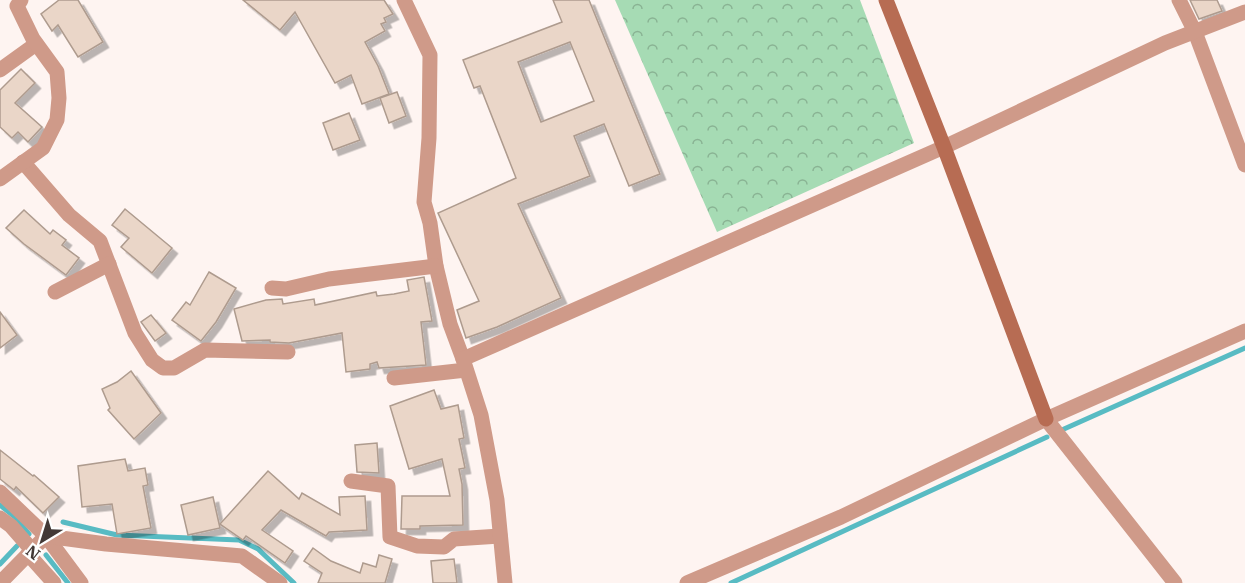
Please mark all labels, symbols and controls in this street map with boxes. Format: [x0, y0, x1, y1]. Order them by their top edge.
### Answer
north arrow [12, 511, 72, 571]
text: N [22, 541, 44, 565]

